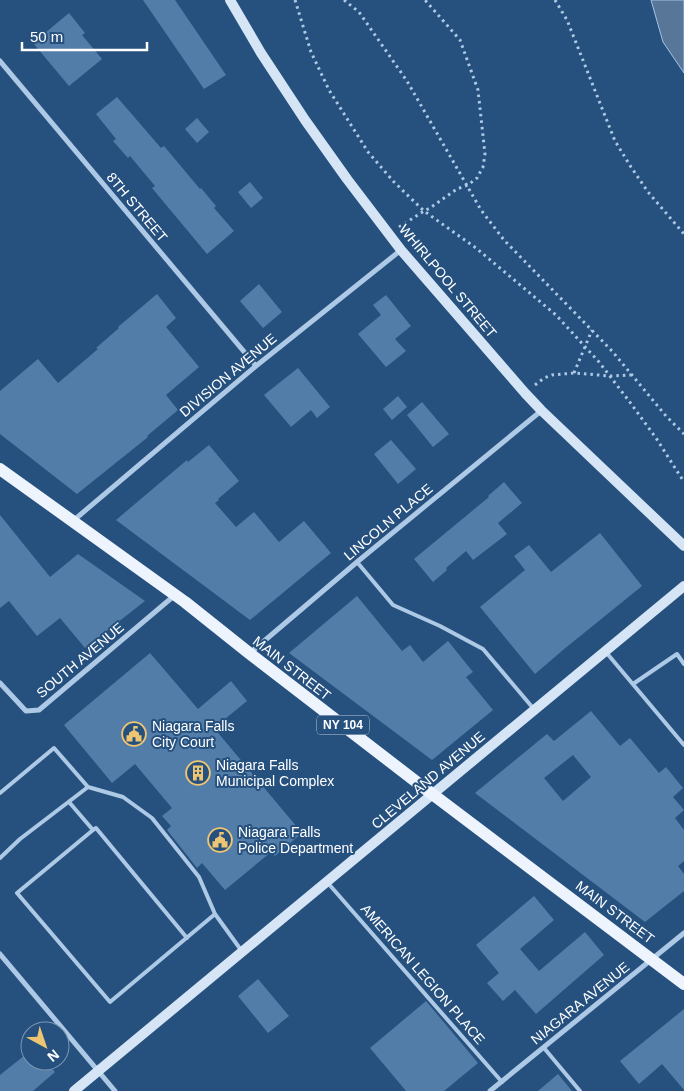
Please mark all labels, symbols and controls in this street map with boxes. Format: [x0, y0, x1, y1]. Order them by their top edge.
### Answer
scale bar [22, 20, 148, 52]
text: 50 m [30, 28, 63, 45]
street label: 8TH STREET [103, 169, 171, 245]
street label: WHIRLPOOL STREET [396, 221, 500, 341]
street label: DIVISION AVENUE [176, 330, 280, 420]
street label: LINCOLN PLACE [341, 480, 435, 564]
street label: SOUTH AVENUE [33, 619, 127, 701]
street label: MAIN STREET [250, 633, 334, 704]
road number: NY 104 [317, 716, 369, 734]
place label: Niagara Falls City Court [152, 718, 234, 750]
public building icon: Niagara Falls City Court [121, 721, 147, 747]
street label: CLEVELAND AVENUE [368, 728, 488, 832]
place label: Niagara Falls Municipal Complex [216, 757, 334, 789]
building icon: Niagara Falls Municipal Complex [185, 760, 211, 786]
place label: Niagara Falls Police Department [238, 824, 353, 856]
public building icon: Niagara Falls Police Department [207, 827, 233, 853]
street label: MAIN STREET [573, 877, 658, 947]
street label: AMERICAN LEGION PLACE [358, 901, 488, 1047]
street label: NIAGARA AVENUE [528, 958, 632, 1048]
north arrow [20, 1021, 70, 1071]
text: N [44, 1047, 62, 1065]

